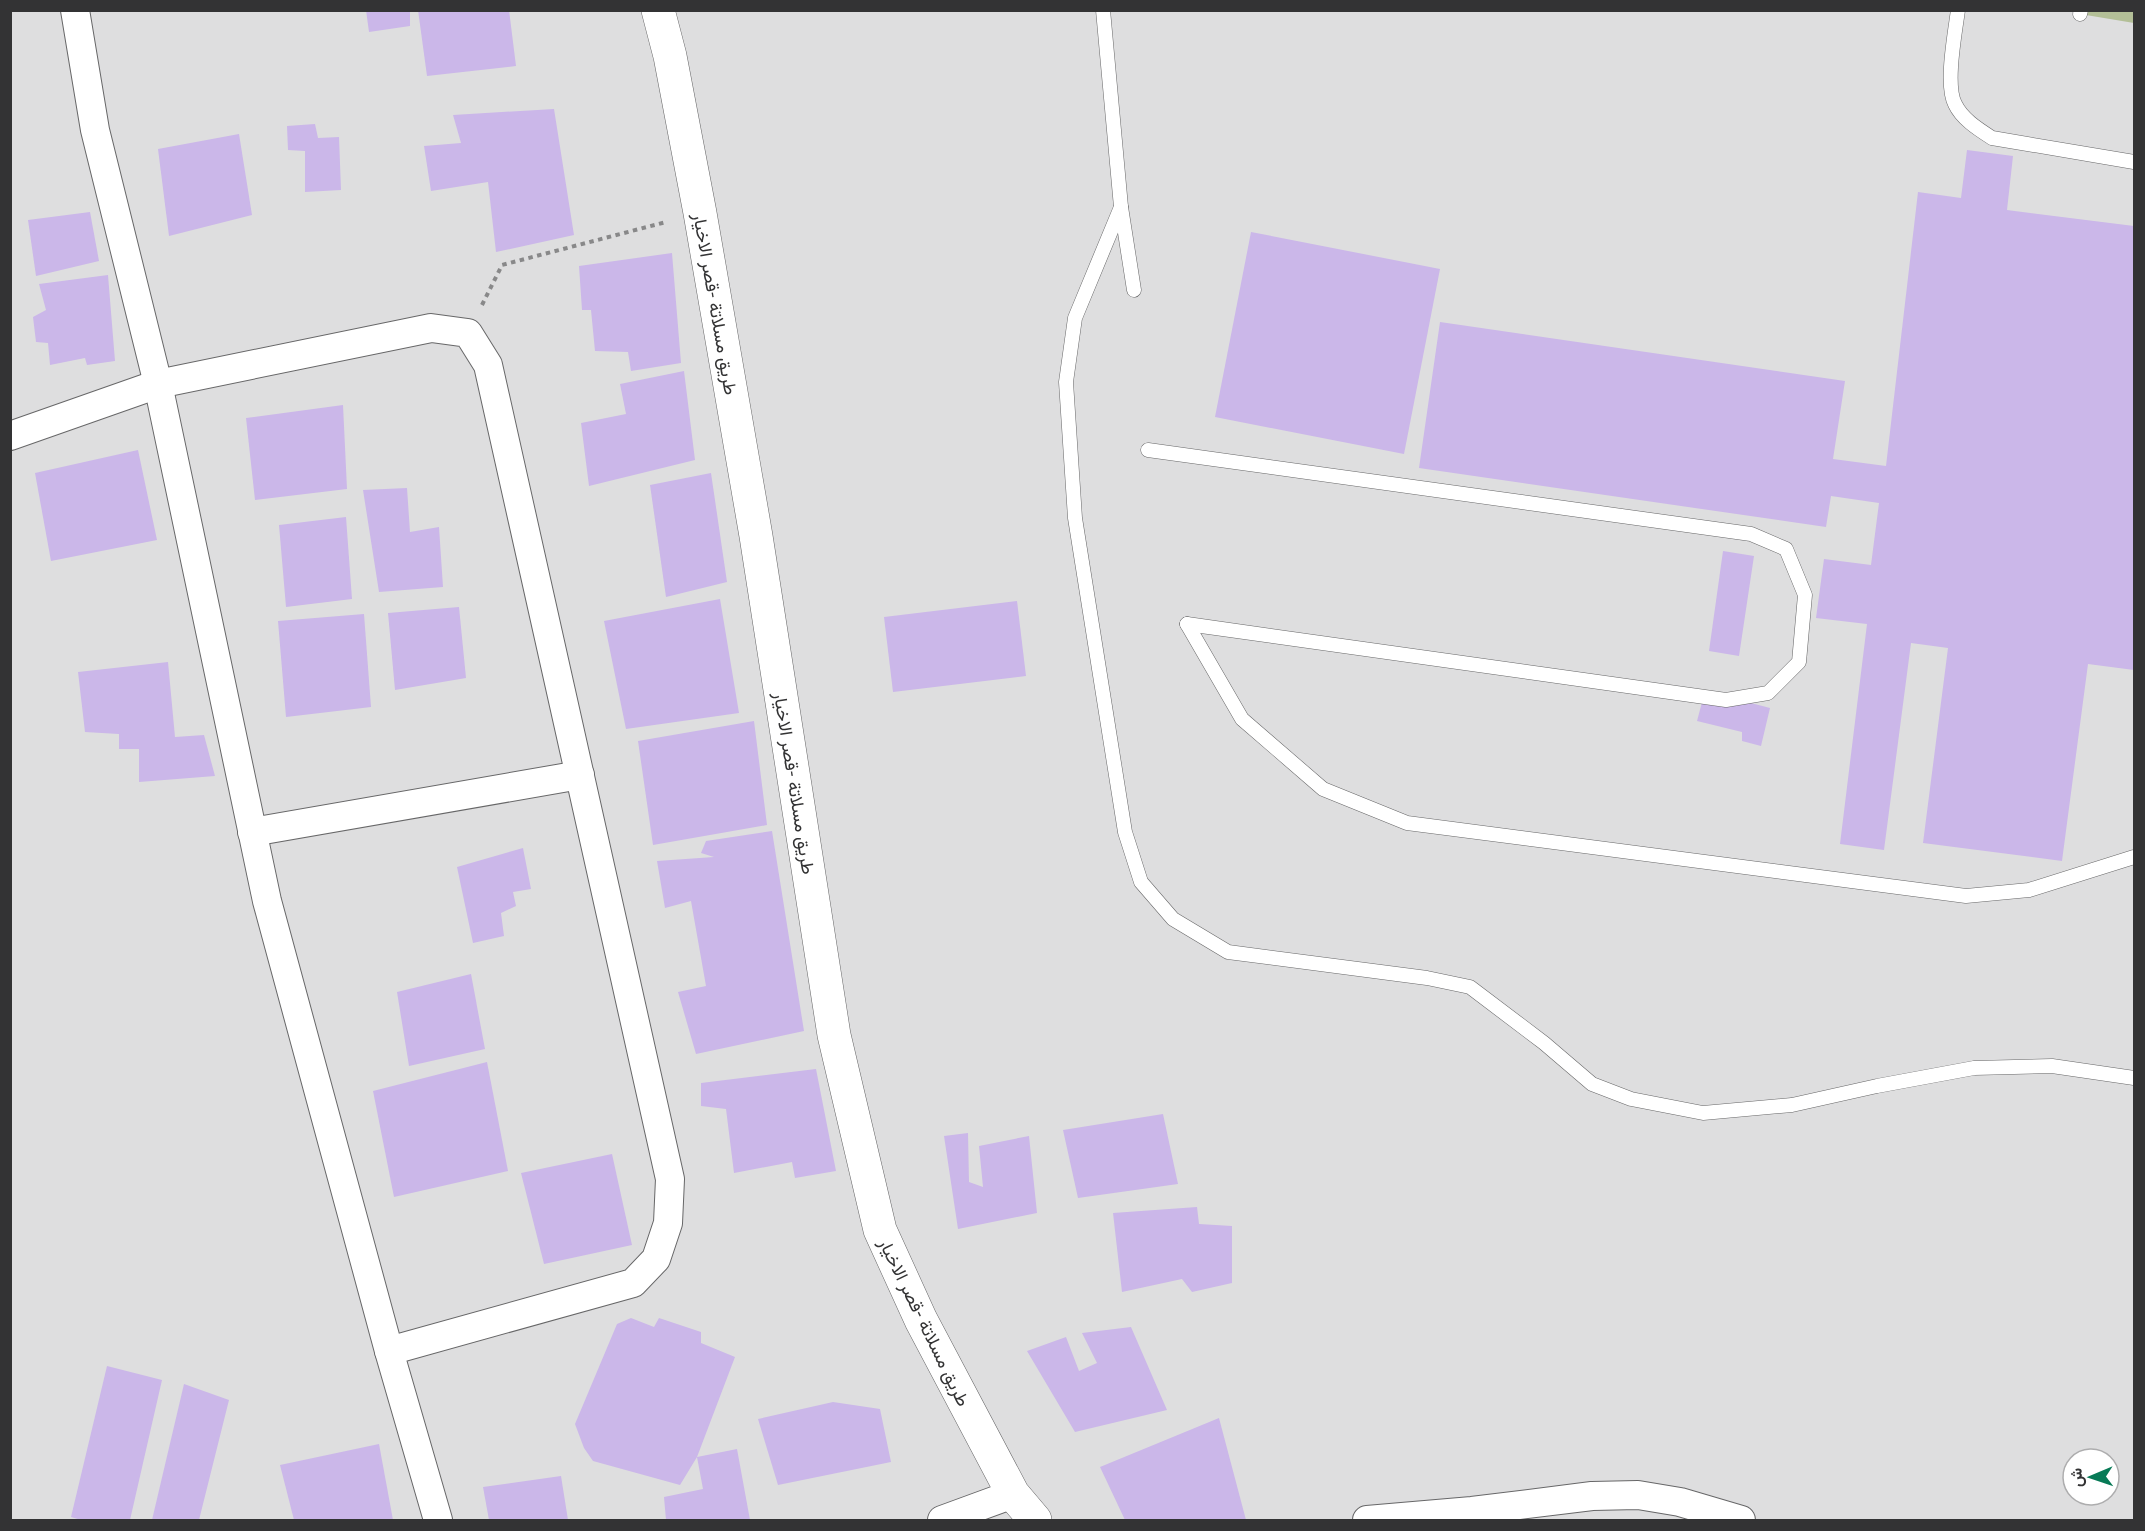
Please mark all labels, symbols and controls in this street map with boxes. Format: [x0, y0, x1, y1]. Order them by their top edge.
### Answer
street label: طريق مسلاتة -قصر الاخيار [688, 210, 743, 397]
street label: طريق مسلاتة -قصر الاخيار [769, 689, 820, 876]
street label: طريق مسلاتة -قصر الاخيار [873, 1234, 975, 1410]
north arrow [2061, 1447, 2121, 1507]
text: ش [2066, 1468, 2086, 1487]

